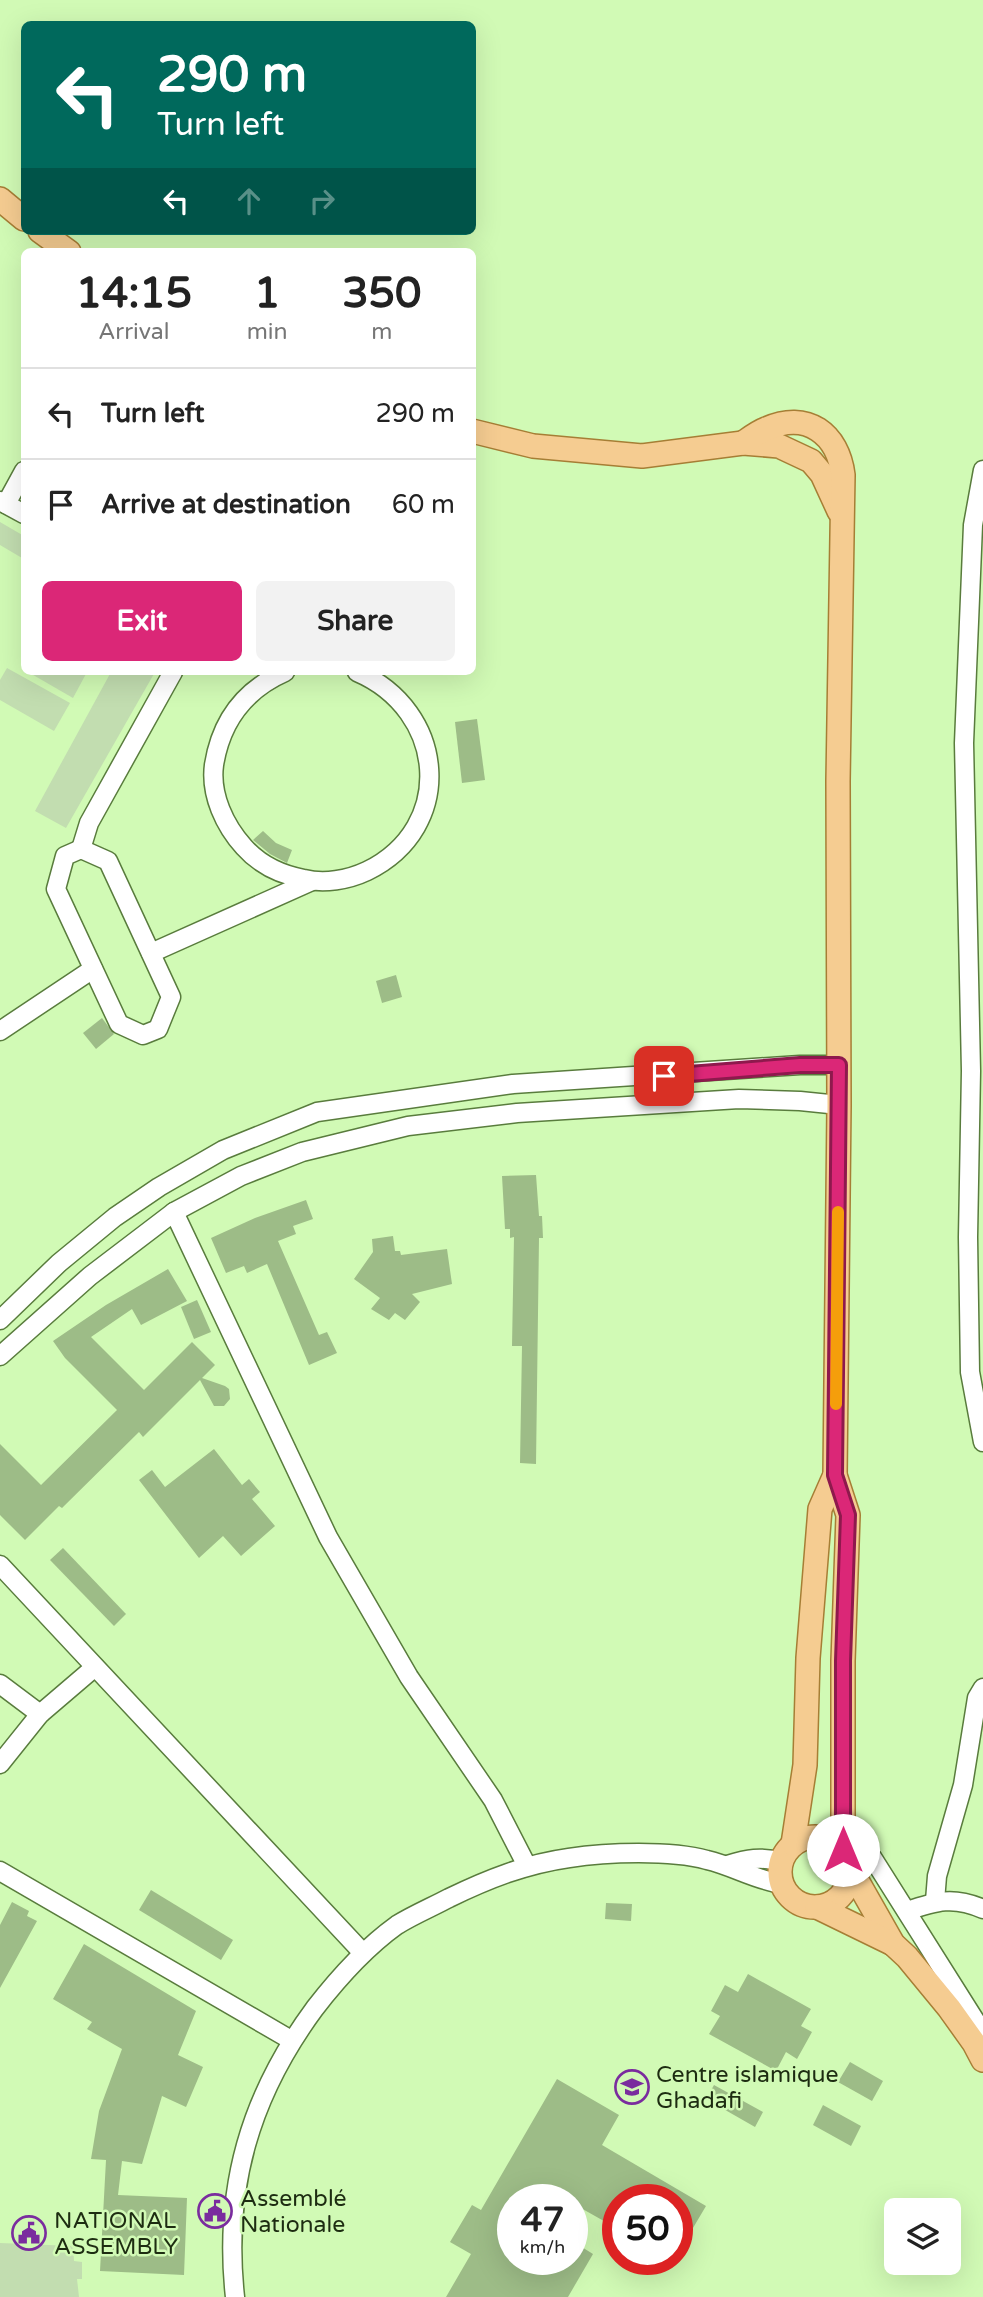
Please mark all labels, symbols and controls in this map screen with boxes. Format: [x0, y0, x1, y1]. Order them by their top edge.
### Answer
text: 290 m [157, 46, 307, 105]
icon: left [42, 49, 133, 140]
text: Turn left [157, 106, 284, 144]
icon: left [157, 182, 195, 220]
icon: ahead [230, 182, 268, 220]
icon: right [303, 182, 341, 220]
text: 14:15 [76, 268, 192, 319]
text: 1 [254, 268, 280, 319]
text: 350 [342, 268, 421, 319]
text: Arrival [98, 318, 169, 346]
text: min [247, 318, 288, 346]
text: m [371, 318, 392, 346]
icon: left [42, 395, 80, 433]
text: Turn left [101, 398, 204, 429]
text: 290 m [375, 398, 455, 429]
icon: arrive [42, 486, 80, 524]
text: Arrive at destination [101, 489, 351, 520]
text: 60 m [392, 489, 455, 520]
button: Exit [42, 581, 242, 661]
button: Share [256, 581, 455, 661]
pin [634, 1046, 694, 1106]
icon: arrive [645, 1057, 683, 1095]
position arrow [806, 1813, 880, 1887]
place label: Centre islamique Ghadafi [656, 2061, 838, 2115]
school or university icon: Centre islamique Ghadafi [613, 2068, 651, 2106]
speed limit sign: 50 [602, 2184, 693, 2275]
place label: Assemblé Nationale [240, 2185, 347, 2239]
public building icon: Assemblé Nationale [196, 2192, 234, 2230]
map controls [884, 2198, 961, 2275]
button: layers [884, 2198, 961, 2275]
text: 47 [521, 2199, 564, 2241]
place label: NATIONAL ASSEMBLY [54, 2207, 179, 2261]
public building icon: NATIONAL ASSEMBLY [10, 2214, 48, 2252]
text: km/h [520, 2236, 565, 2258]

